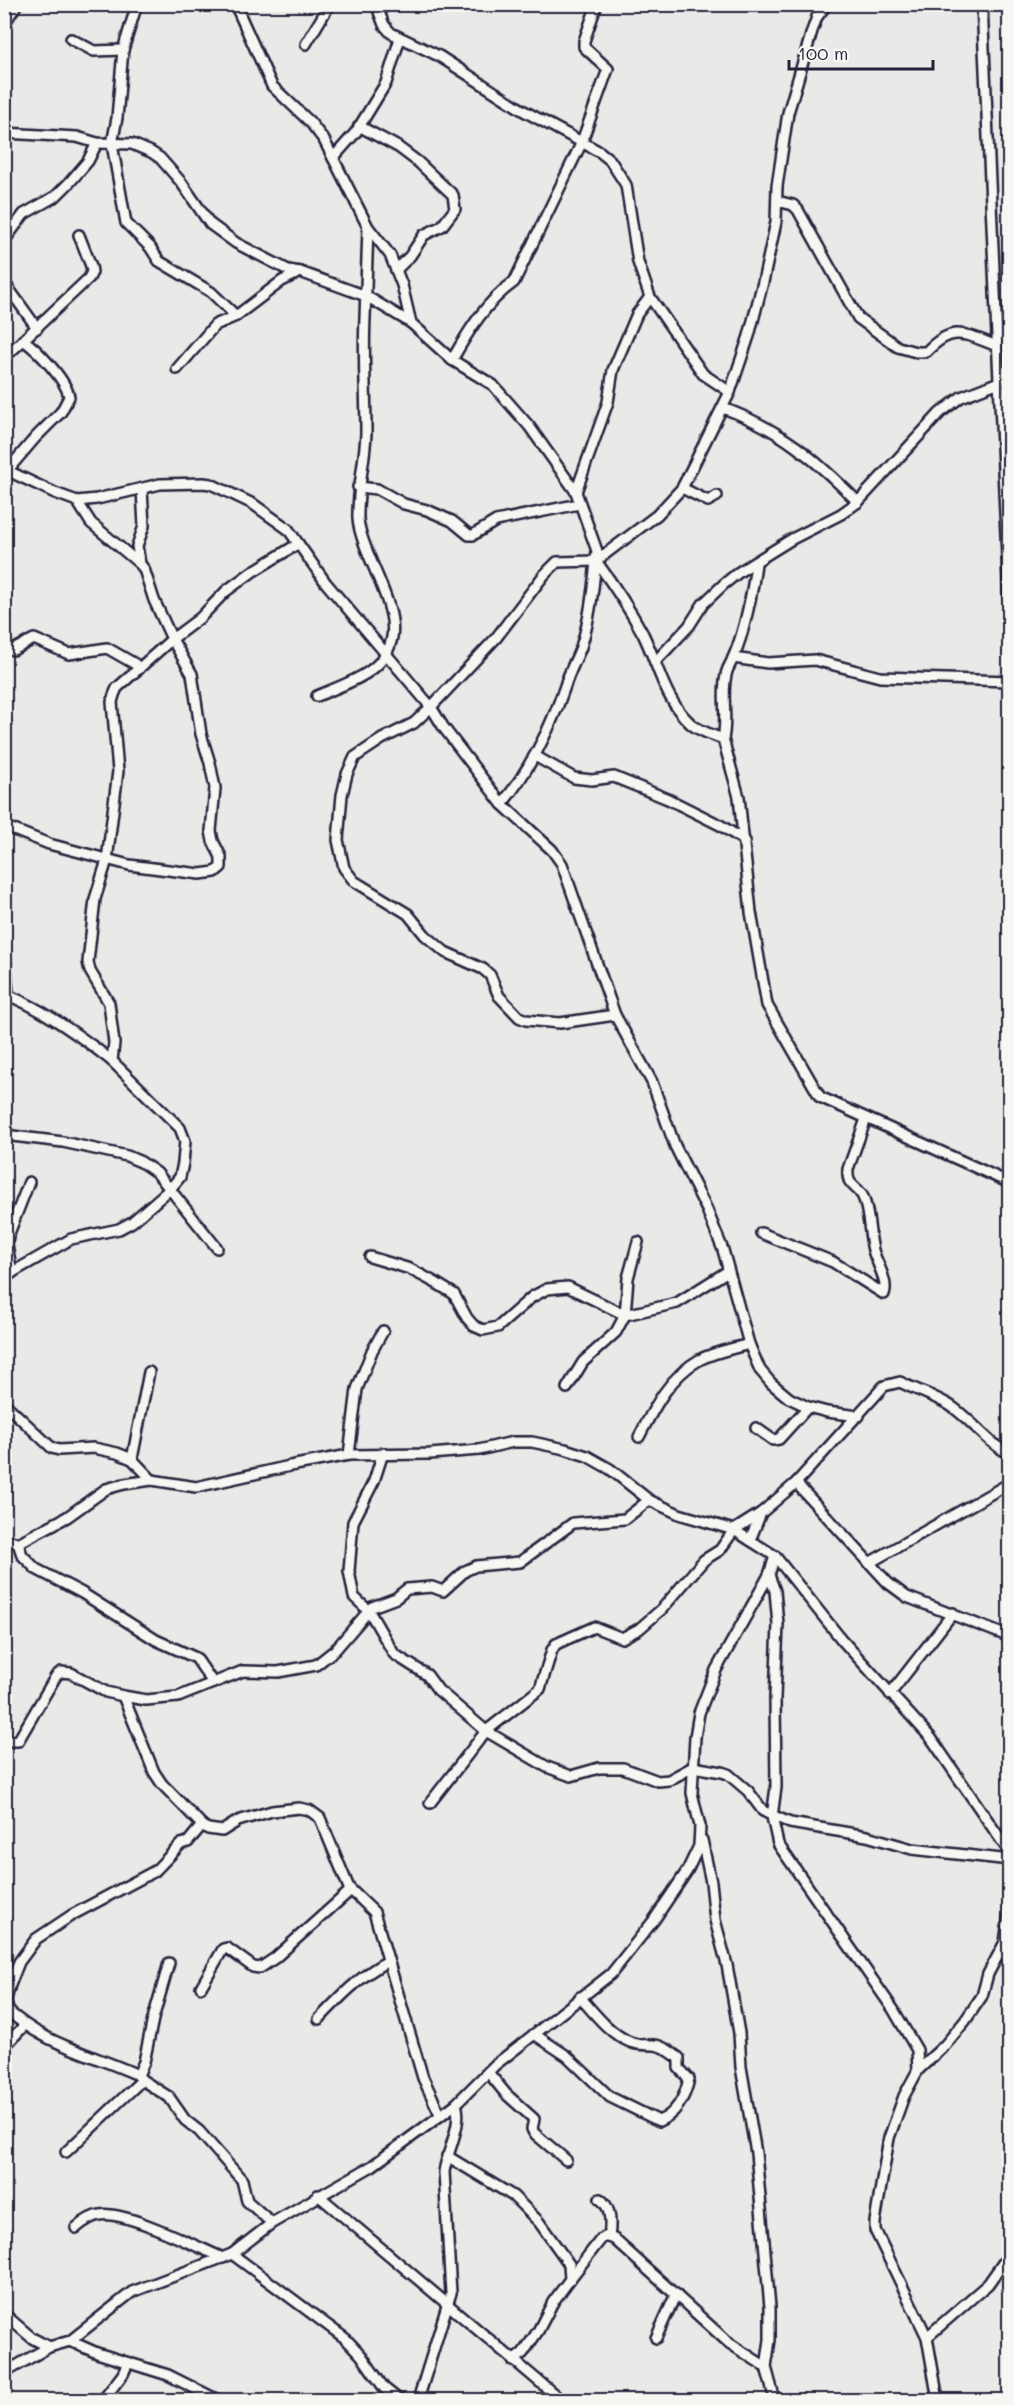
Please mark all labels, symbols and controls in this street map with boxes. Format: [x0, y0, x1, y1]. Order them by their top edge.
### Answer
scale bar [789, 33, 933, 71]
text: 100 m [798, 41, 848, 65]

